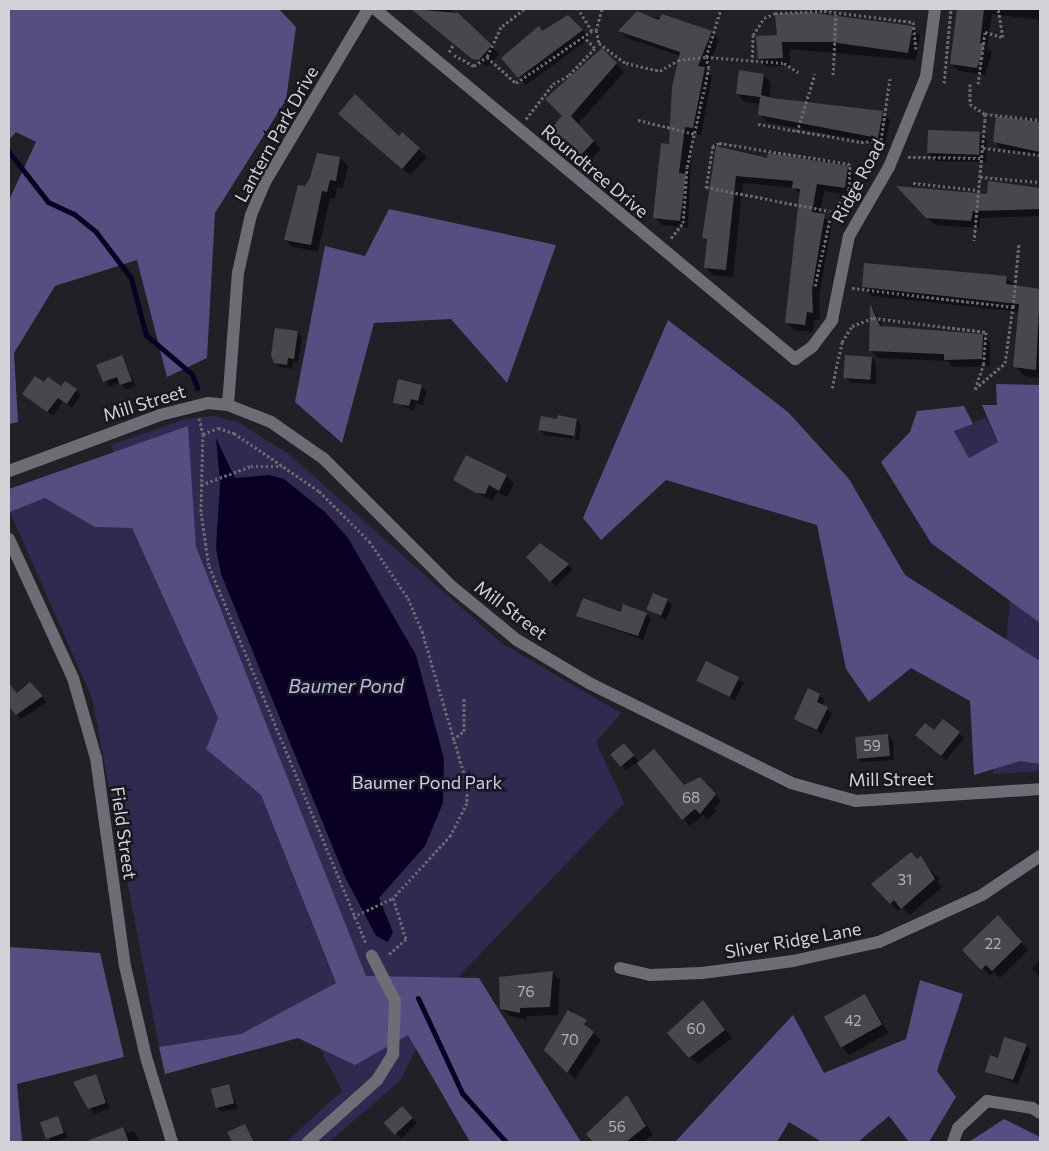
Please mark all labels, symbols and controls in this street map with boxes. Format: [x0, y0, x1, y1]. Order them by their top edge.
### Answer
street label: Lantern Park Drive [230, 62, 322, 206]
street label: Roundtree Drive [537, 120, 653, 222]
street label: Ridge Road [827, 135, 889, 227]
street label: Mill Street [100, 380, 188, 426]
street label: Mill Street [470, 576, 552, 644]
water label: Baumer Pond [288, 675, 404, 697]
house number: 59 [863, 737, 881, 755]
street label: Mill Street [848, 767, 934, 791]
park label: Baumer Pond Park [352, 771, 502, 793]
street label: Field Street [107, 785, 141, 881]
house number: 68 [682, 789, 700, 807]
house number: 31 [898, 871, 912, 889]
street label: Sliver Ridge Lane [723, 917, 863, 963]
house number: 22 [985, 935, 1001, 953]
house number: 76 [518, 983, 534, 1001]
house number: 42 [844, 1012, 862, 1030]
house number: 60 [687, 1020, 705, 1038]
house number: 70 [561, 1031, 579, 1049]
house number: 56 [608, 1118, 626, 1136]

